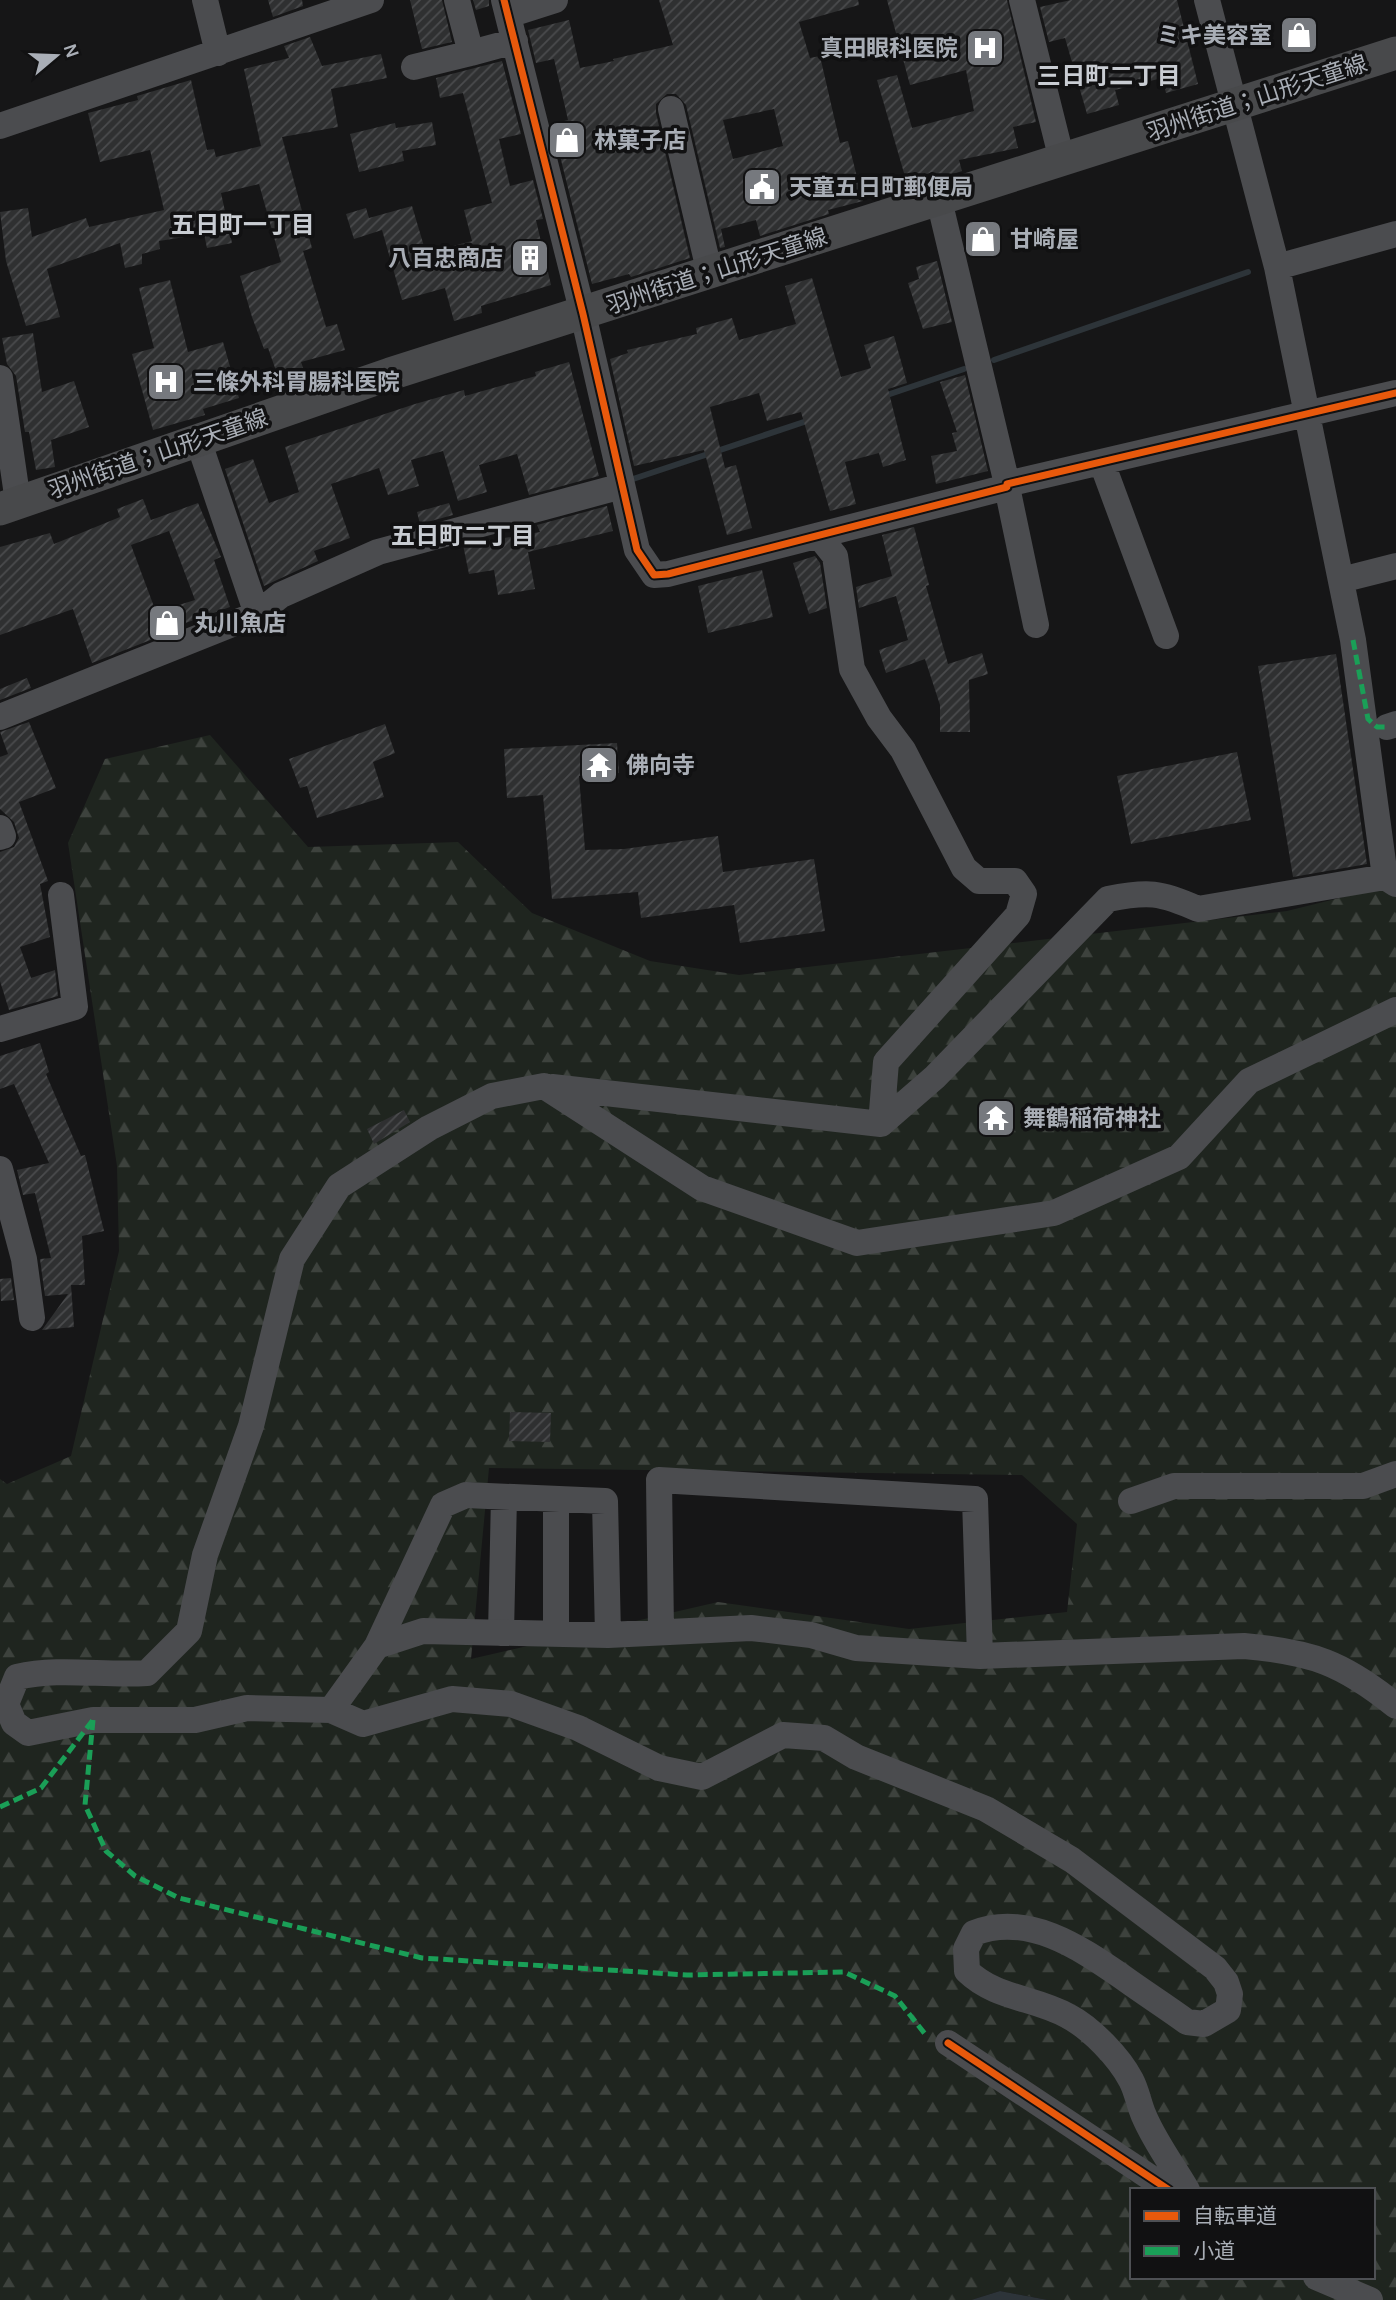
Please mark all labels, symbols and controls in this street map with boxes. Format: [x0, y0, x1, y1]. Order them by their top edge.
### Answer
shop icon: ミキ美容室 [1278, 14, 1320, 56]
north arrow [21, 21, 91, 91]
place label: ミキ美容室 [1157, 22, 1272, 49]
hospital icon: 真田眼科医院 [964, 27, 1006, 69]
place label: 真田眼科医院 [820, 35, 958, 62]
text: N [59, 41, 84, 61]
street label: 羽州街道；山形天童線 [1143, 50, 1371, 146]
district label: 三日町二丁目 [1037, 62, 1181, 90]
shop icon: 林菓子店 [546, 119, 588, 161]
place label: 林菓子店 [594, 127, 686, 154]
public building icon: 天童五日町郵便局 [741, 166, 783, 208]
place label: 天童五日町郵便局 [789, 174, 973, 201]
district label: 五日町一丁目 [171, 211, 315, 239]
shop icon: 甘崎屋 [962, 218, 1004, 260]
street label: 羽州街道；山形天童線 [603, 223, 831, 319]
place label: 甘崎屋 [1010, 226, 1079, 253]
building icon: 八百忠商店 [509, 237, 551, 279]
place label: 八百忠商店 [388, 245, 503, 272]
hospital icon: 三條外科胃腸科医院 [145, 361, 187, 403]
place label: 三條外科胃腸科医院 [193, 369, 400, 396]
street label: 羽州街道；山形天童線 [45, 404, 271, 504]
district label: 五日町二丁目 [391, 522, 535, 550]
shop icon: 丸川魚店 [146, 602, 188, 644]
place label: 丸川魚店 [194, 610, 286, 637]
temple icon: 佛向寺 [578, 744, 620, 786]
place label: 佛向寺 [626, 752, 695, 779]
temple icon: 舞鶴稲荷神社 [975, 1097, 1017, 1139]
place label: 舞鶴稲荷神社 [1023, 1105, 1161, 1132]
legend [1130, 2188, 1375, 2279]
text: 自転車道 [1193, 2204, 1277, 2228]
text: 小道 [1193, 2239, 1235, 2263]

